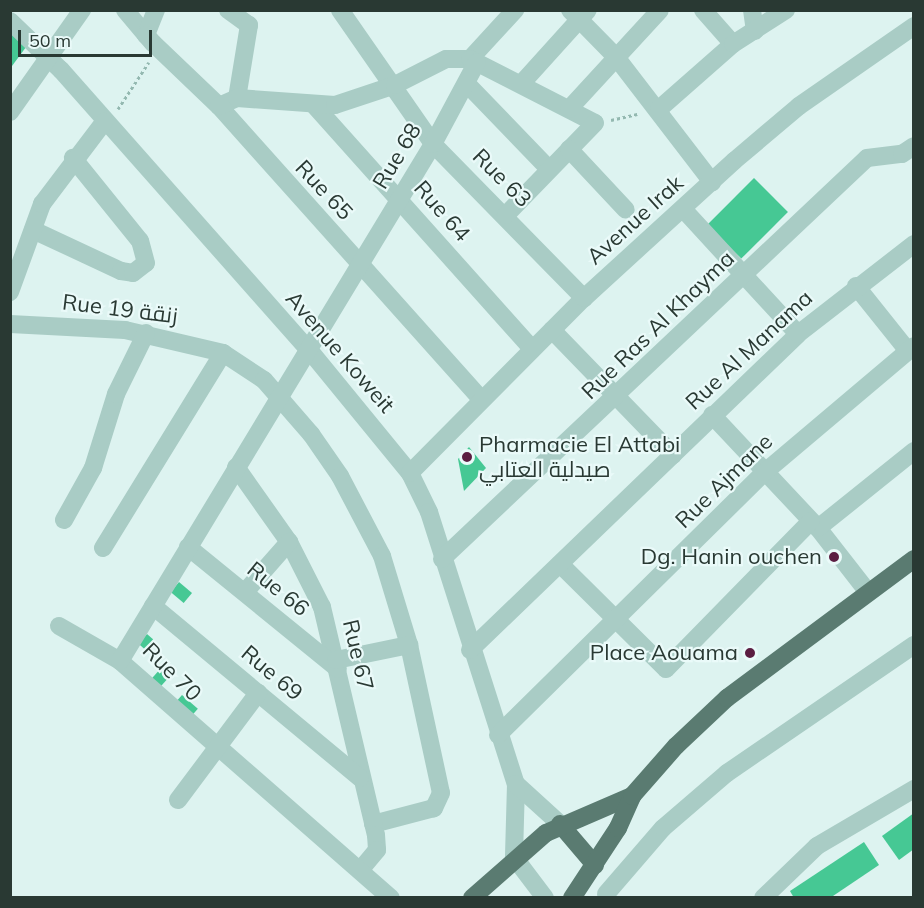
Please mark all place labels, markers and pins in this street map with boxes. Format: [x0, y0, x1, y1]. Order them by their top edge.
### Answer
place label: Pharmacie El Attabi صيدلية العتابي [479, 431, 680, 482]
marker: Pharmacie El Attabi صيدلية العتابي [460, 450, 474, 464]
place label: Dg. Hanin ouchen [641, 544, 822, 570]
marker: Dg. Hanin ouchen [827, 550, 841, 564]
place label: Place Aouama [590, 640, 738, 666]
marker: Place Aouama [743, 646, 757, 660]

